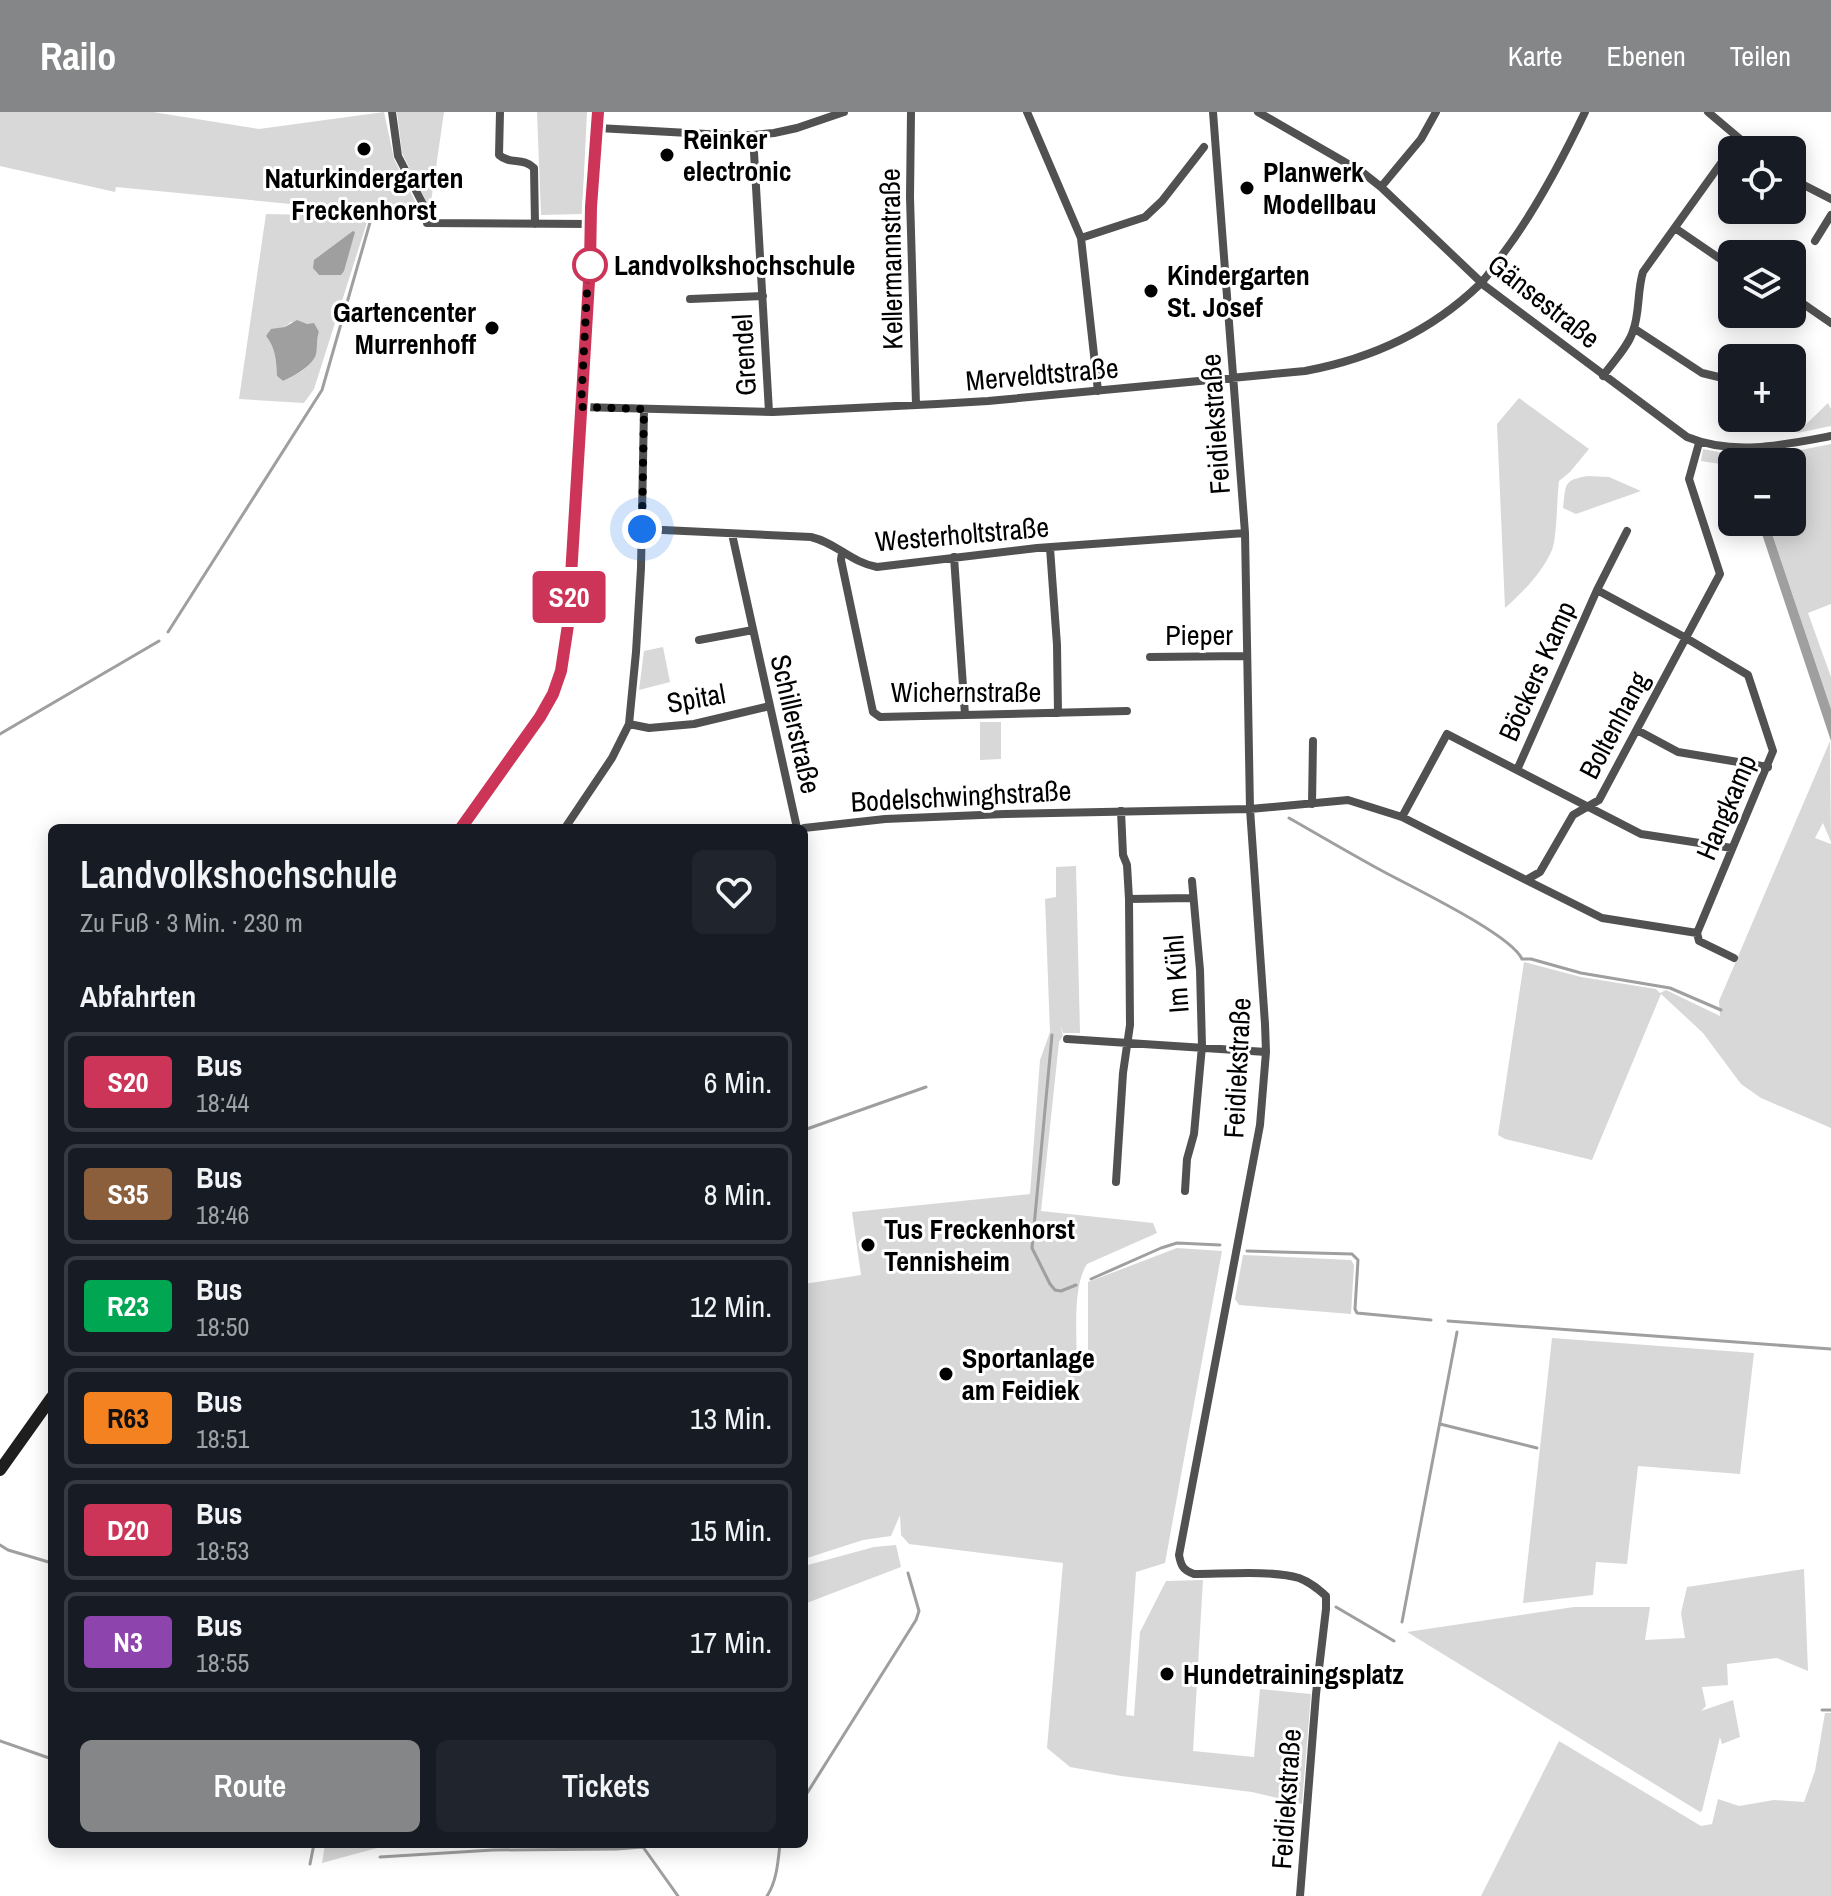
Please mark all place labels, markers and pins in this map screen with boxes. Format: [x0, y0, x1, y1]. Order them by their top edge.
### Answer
place label: Reinker electronic [683, 120, 791, 190]
marker: Naturkindergarten Freckenhorst [355, 140, 373, 158]
marker: Reinker electronic [658, 146, 676, 164]
place label: Planwerk Modellbau [1263, 153, 1377, 223]
place label: Naturkindergarten Freckenhorst [264, 159, 464, 229]
marker: Planwerk Modellbau [1238, 179, 1256, 197]
place label: Landvolkshochschule [614, 246, 855, 284]
marker: Landvolkshochschule [573, 248, 607, 282]
place label: Kindergarten St. Josef [1167, 256, 1310, 326]
marker: Kindergarten St. Josef [1142, 282, 1160, 300]
place label: Gartencenter Murrenhoff [333, 293, 477, 363]
marker: Gartencenter Murrenhoff [483, 319, 501, 337]
place label: Tus Freckenhorst Tennisheim [884, 1210, 1075, 1280]
marker: Tus Freckenhorst Tennisheim [859, 1236, 877, 1254]
place label: Sportanlage am Feidiek [962, 1339, 1095, 1409]
marker: Sportanlage am Feidiek [937, 1365, 955, 1383]
place label: Hundetrainingsplatz [1183, 1655, 1404, 1693]
marker: Hundetrainingsplatz [1158, 1665, 1176, 1683]

